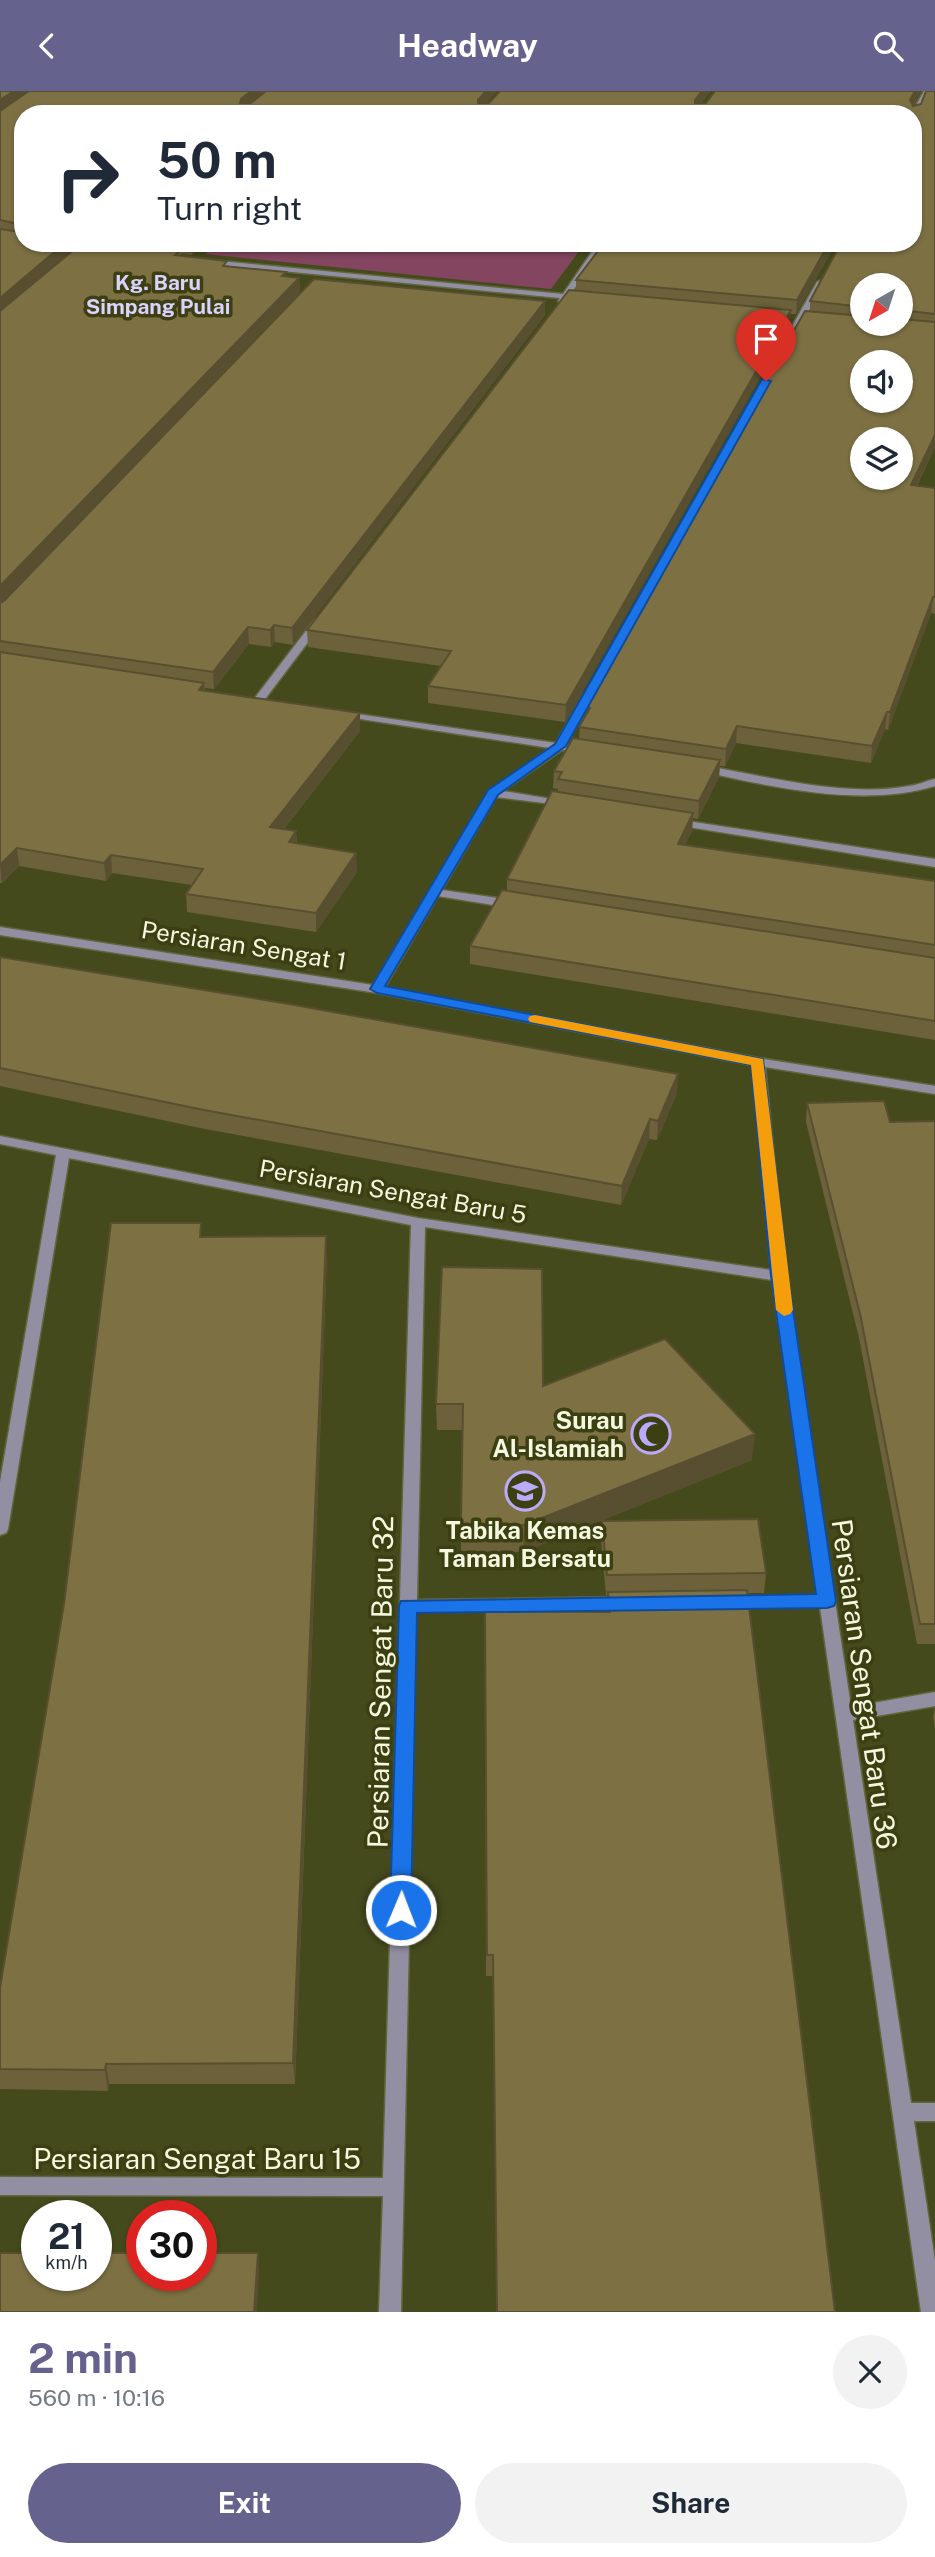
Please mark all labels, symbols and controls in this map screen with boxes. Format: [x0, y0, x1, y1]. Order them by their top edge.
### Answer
icon: back [28, 27, 66, 65]
text: Headway [397, 27, 538, 64]
icon: search [869, 27, 907, 65]
text: 50 m [157, 131, 277, 189]
icon: right [42, 133, 133, 224]
text: Turn right [157, 190, 302, 227]
district label: Kg. Baru Simpang Pulai [86, 270, 230, 319]
north arrow [850, 273, 914, 336]
map controls [850, 273, 913, 490]
pin [736, 309, 796, 381]
icon: arrive [747, 320, 785, 358]
button: sound [850, 350, 913, 413]
button: layers [850, 427, 913, 490]
street label: Persiaran Sengat 1 [140, 915, 348, 975]
street label: Persiaran Sengat Baru 5 [257, 1154, 529, 1228]
place label: Surau Al-Islamiah [493, 1406, 624, 1462]
mosque icon: Surau Al-Islamiah [630, 1413, 672, 1455]
school or university icon: Tabika Kemas Taman Bersatu [504, 1470, 546, 1512]
street label: Persiaran Sengat Baru 32 [361, 1515, 399, 1849]
place label: Tabika Kemas Taman Bersatu [439, 1516, 611, 1572]
street label: Persiaran Sengat Baru 36 [825, 1517, 905, 1851]
position arrow [364, 1873, 438, 1947]
street label: Persiaran Sengat Baru 15 [33, 2142, 361, 2175]
speed limit sign: 30 [126, 2200, 217, 2291]
text: 21 [48, 2216, 85, 2257]
text: km/h [45, 2252, 88, 2273]
text: 2 min [28, 2333, 138, 2382]
button: close [833, 2335, 907, 2409]
text: 560 m · 10:16 [28, 2384, 165, 2411]
button: Exit [28, 2463, 461, 2543]
button: Share [475, 2463, 907, 2543]

